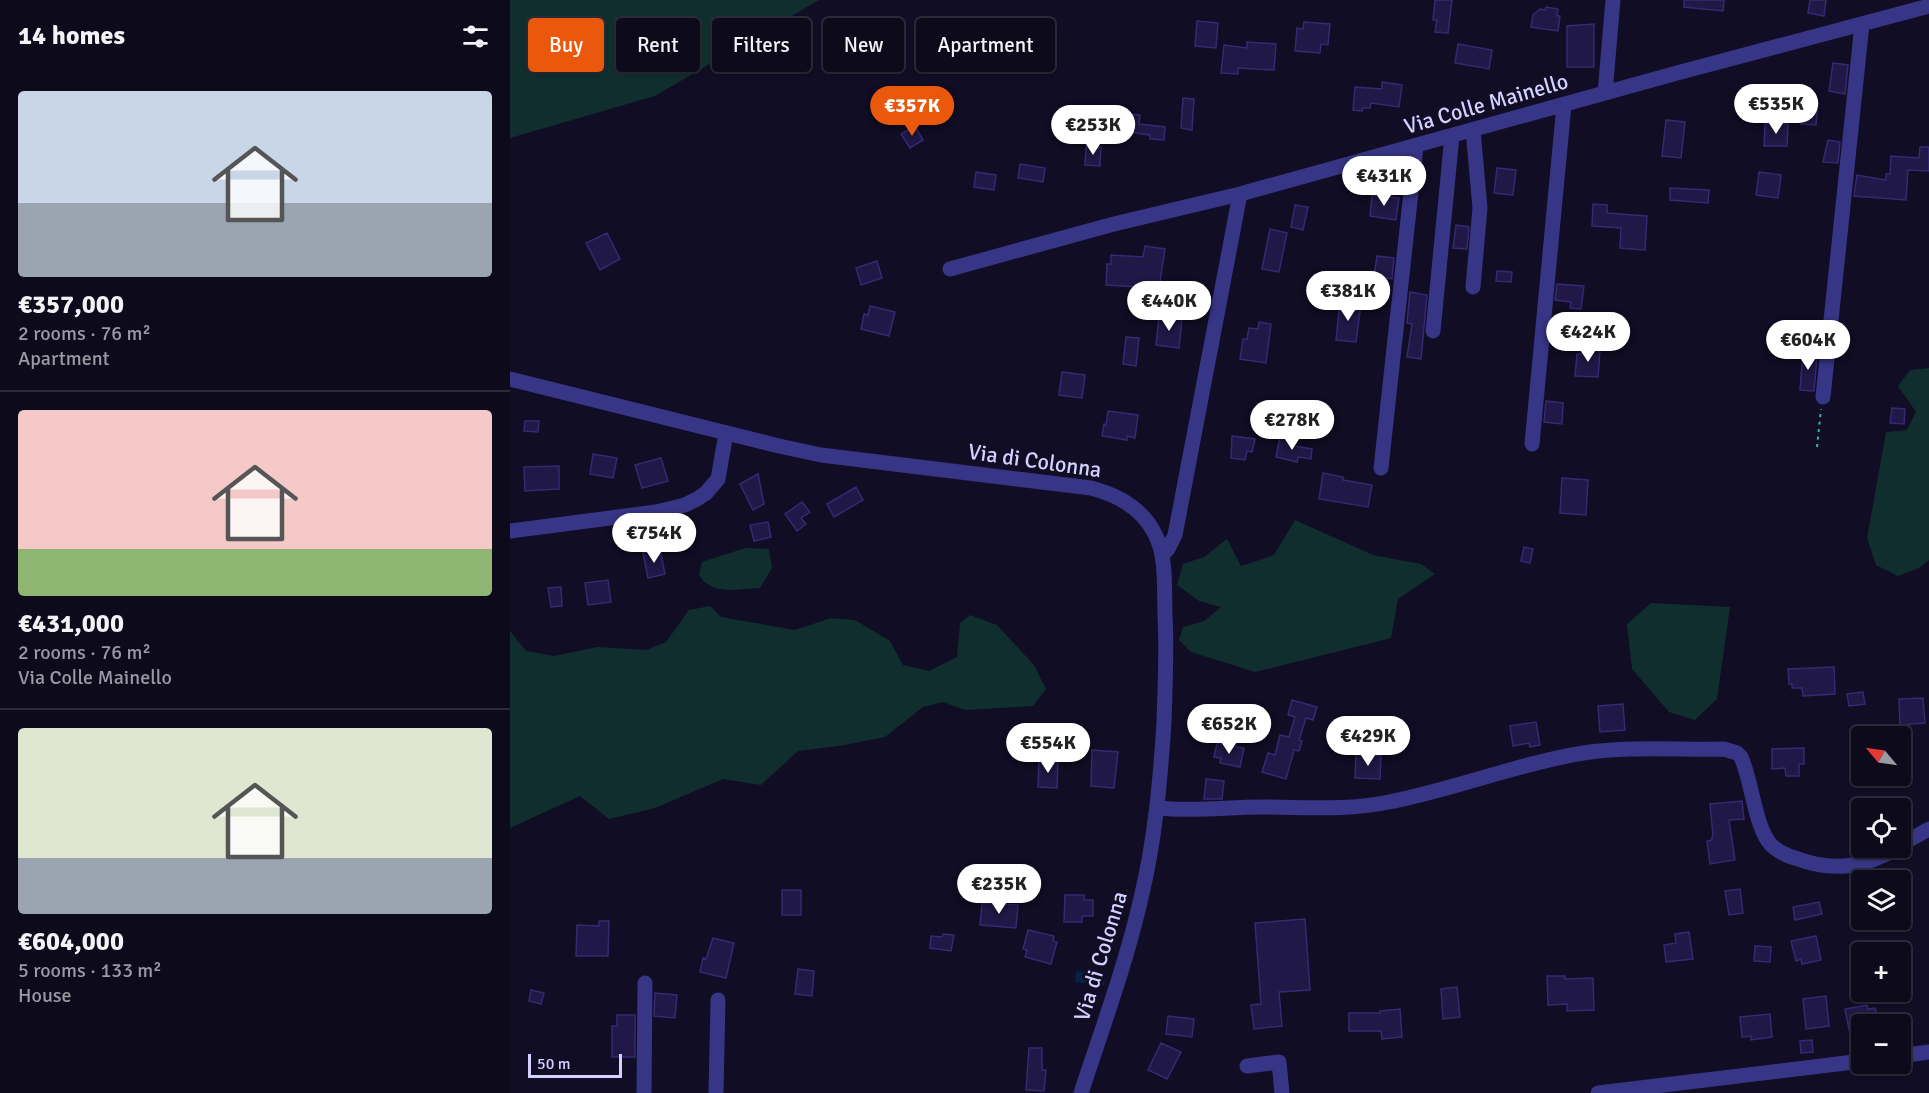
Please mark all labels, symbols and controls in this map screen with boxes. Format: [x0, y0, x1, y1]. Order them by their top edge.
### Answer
chip: Buy [528, 18, 604, 72]
chip: Rent [616, 18, 700, 72]
chip: Filters [712, 18, 811, 72]
chip: New [823, 18, 904, 72]
chip: Apartment [916, 18, 1055, 72]
text: 14 homes [18, 20, 125, 52]
icon: filters [459, 20, 492, 53]
street label: Via Colle Mainello [1401, 67, 1571, 140]
pin: €535K [1734, 84, 1818, 135]
pin: €357K [870, 86, 954, 137]
text: €535K [1748, 91, 1804, 116]
text: €357K [884, 93, 940, 118]
pin: €253K [1051, 105, 1135, 156]
text: €253K [1065, 112, 1121, 137]
icon: home [201, 130, 309, 238]
pin: €431K [1342, 156, 1426, 207]
text: €431K [1356, 163, 1412, 188]
pin: €381K [1306, 271, 1390, 322]
text: €381K [1320, 278, 1376, 303]
pin: €440K [1127, 281, 1211, 332]
text: €440K [1141, 288, 1197, 313]
text: €357,000 [18, 289, 124, 321]
pin: €424K [1546, 312, 1630, 363]
text: €424K [1560, 319, 1616, 344]
pin: €604K [1766, 320, 1850, 371]
text: 2 rooms · 76 m² [18, 321, 151, 346]
text: €604K [1780, 327, 1836, 352]
text: Apartment [18, 346, 110, 371]
pin: €278K [1250, 400, 1334, 451]
text: €278K [1264, 407, 1320, 432]
street label: Via di Colonna [967, 438, 1103, 483]
icon: home [201, 449, 309, 557]
pin: €754K [612, 513, 696, 564]
text: €754K [626, 520, 682, 545]
text: €431,000 [18, 608, 124, 640]
text: 2 rooms · 76 m² [18, 640, 151, 665]
text: Via Colle Mainello [18, 665, 172, 690]
pin: €652K [1187, 704, 1271, 755]
text: €652K [1201, 711, 1257, 736]
pin: €429K [1326, 716, 1410, 767]
pin: €554K [1006, 723, 1090, 774]
text: €429K [1340, 723, 1396, 748]
north arrow [1851, 726, 1911, 786]
map controls [1851, 726, 1911, 1074]
text: €554K [1020, 730, 1076, 755]
icon: home [201, 767, 309, 875]
button: locate [1851, 798, 1911, 858]
pin: €235K [957, 864, 1041, 915]
button: layers [1851, 870, 1911, 930]
text: €235K [971, 871, 1027, 896]
street label: Via di Colonna [1068, 888, 1133, 1024]
text: €604,000 [18, 926, 124, 958]
button: + [1851, 942, 1911, 1002]
text: 5 rooms · 133 m² [18, 958, 162, 983]
text: House [18, 983, 72, 1008]
button: − [1851, 1014, 1911, 1074]
scale bar [528, 1051, 622, 1078]
text: 50 m [537, 1054, 571, 1074]

